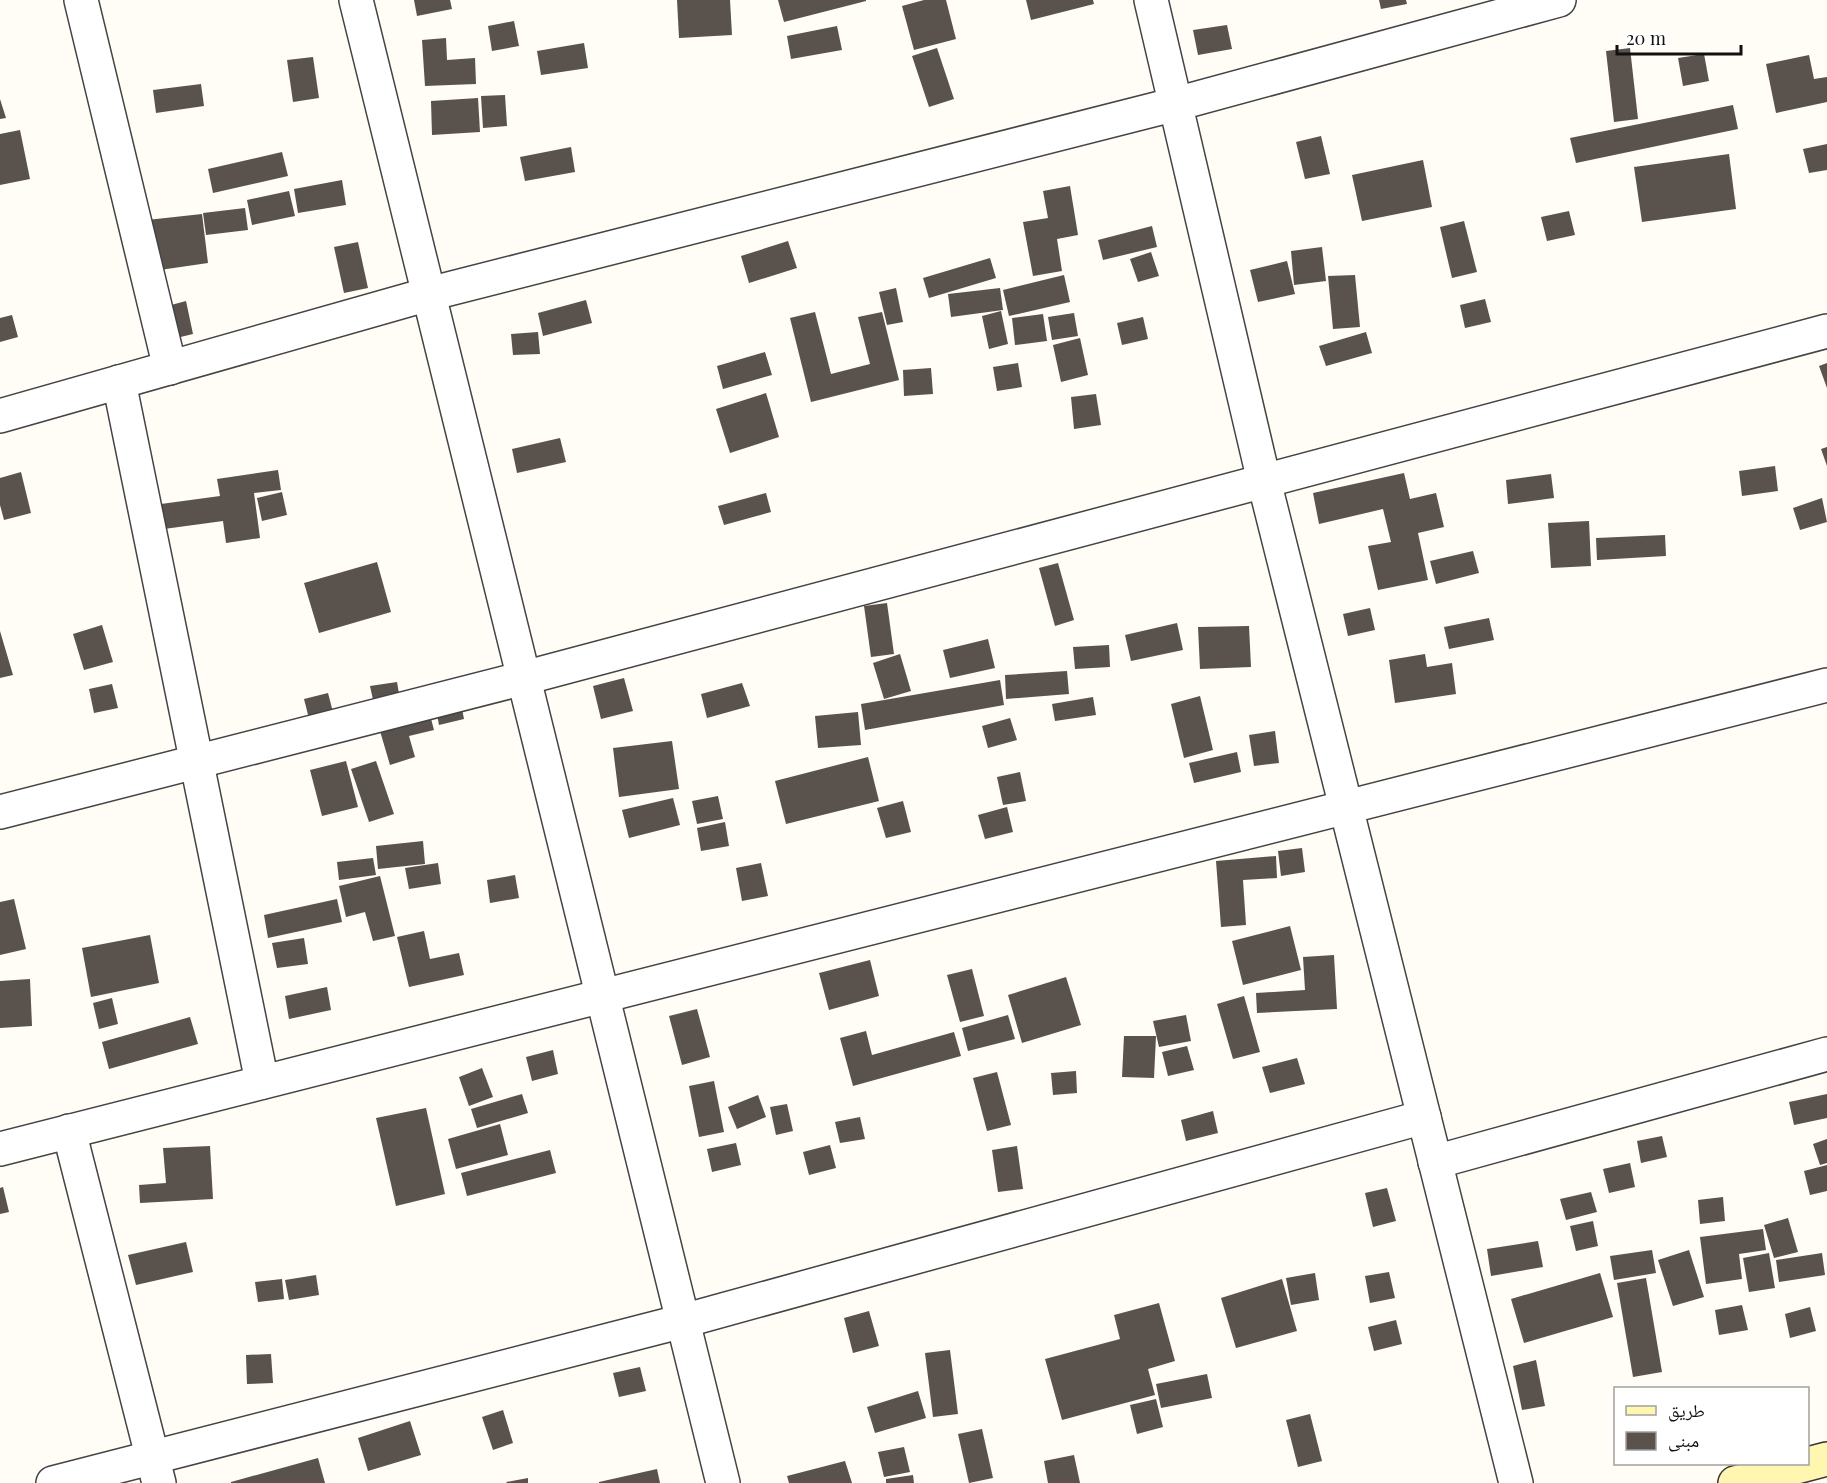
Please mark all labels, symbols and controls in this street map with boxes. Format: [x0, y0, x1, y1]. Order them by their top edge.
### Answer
scale bar [1617, 18, 1742, 56]
text: 20 m [1626, 26, 1666, 50]
legend [1614, 1387, 1809, 1465]
text: طريق [1668, 1398, 1705, 1422]
text: مبنى [1668, 1428, 1699, 1452]

